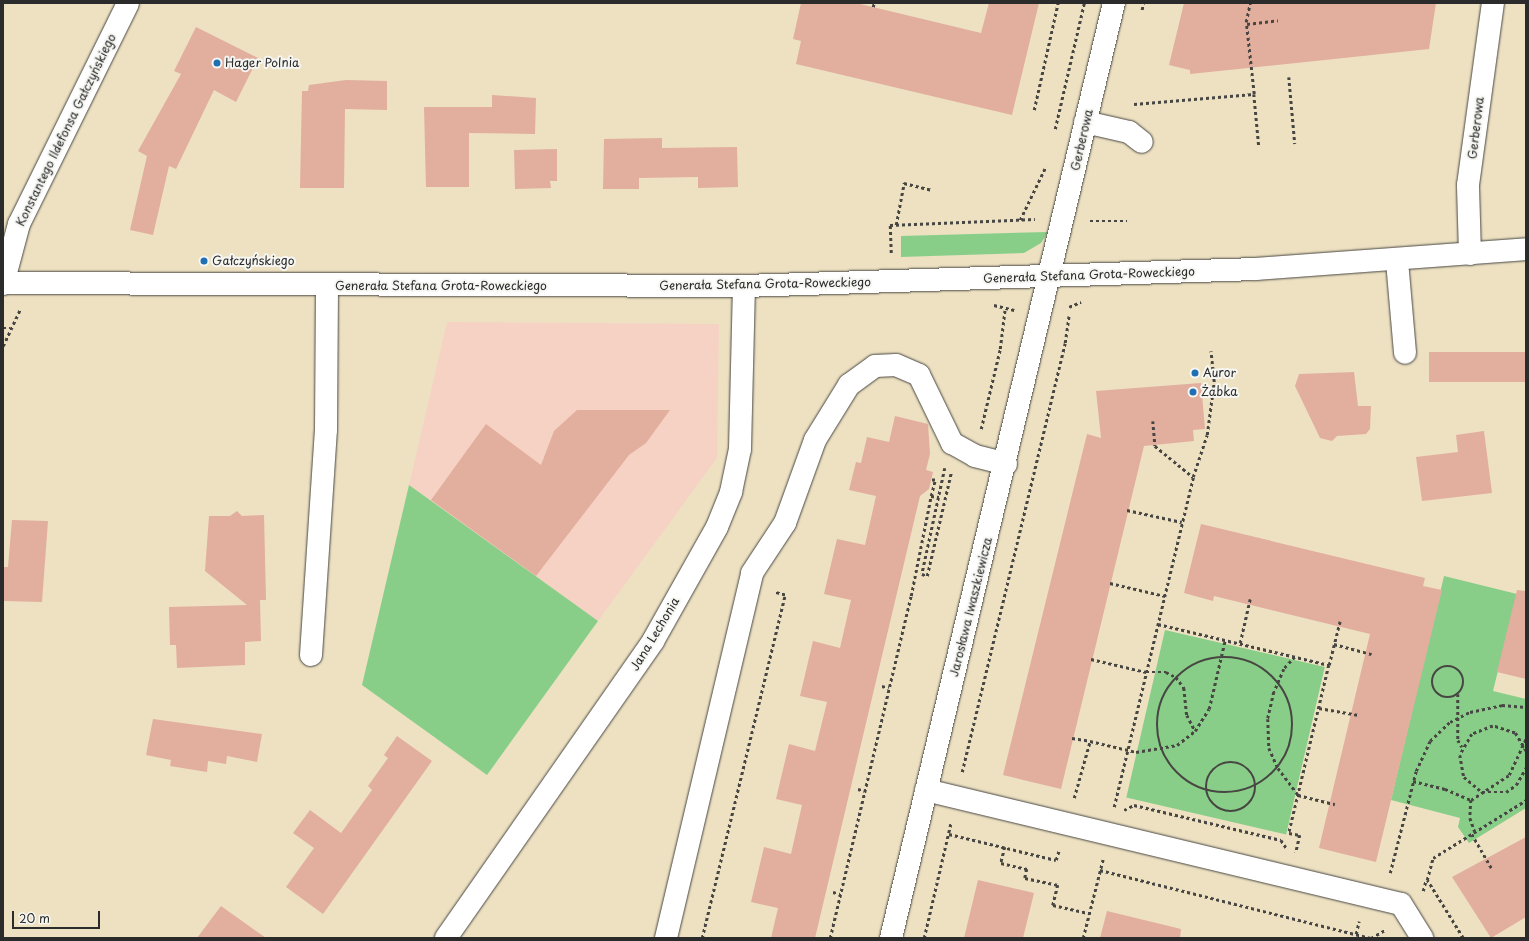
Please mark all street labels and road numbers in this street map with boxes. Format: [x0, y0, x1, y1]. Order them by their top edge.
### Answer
street label: Konstantego Ildefonsa Gałczyńskiego [13, 31, 119, 229]
street label: Gerberowa [1465, 96, 1487, 160]
street label: Gerberowa [1068, 108, 1096, 172]
street label: Generała Stefana Grota-Roweckiego [983, 264, 1195, 286]
street label: Generała Stefana Grota-Roweckiego [659, 275, 871, 293]
street label: Generała Stefana Grota-Roweckiego [335, 279, 547, 293]
street label: Jarosława Iwaszkiewicza [947, 536, 995, 678]
street label: Jana Lechonia [627, 594, 683, 674]

